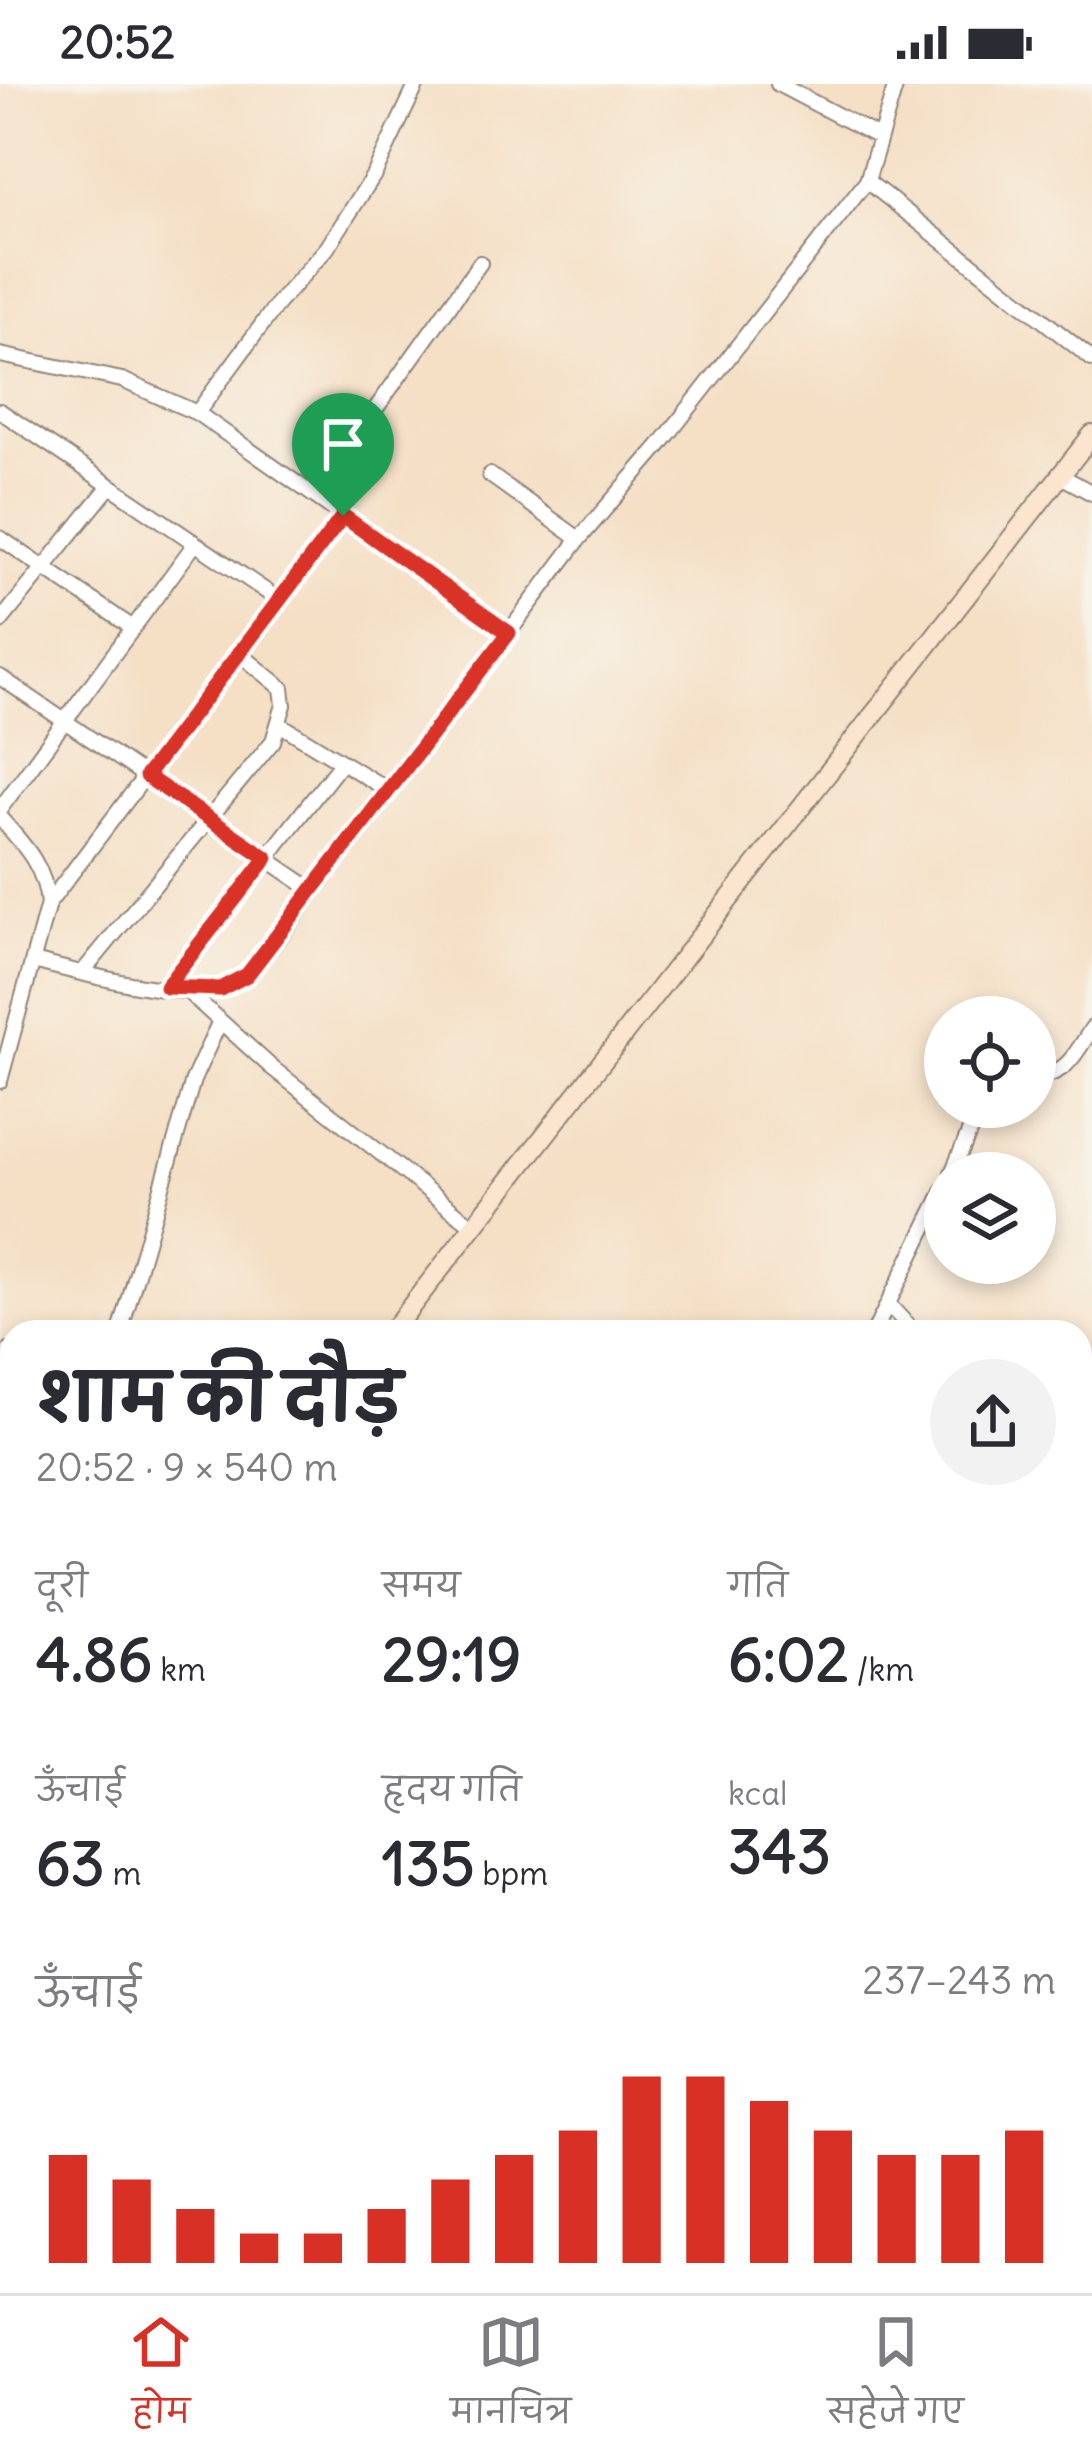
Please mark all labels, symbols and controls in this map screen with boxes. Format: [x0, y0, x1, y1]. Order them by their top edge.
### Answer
text: 20:52 [60, 14, 175, 70]
pin [292, 393, 394, 516]
icon: arrive [310, 411, 376, 477]
map controls [924, 996, 1056, 1284]
button: locate [924, 996, 1056, 1128]
button: layers [924, 1152, 1056, 1284]
text: शाम की दौड़ [36, 1356, 402, 1439]
button: share [930, 1359, 1056, 1485]
text: 20:52 · 9 × 540 m [36, 1443, 338, 1492]
text: दूरी [36, 1564, 88, 1606]
text: समय [382, 1564, 461, 1606]
text: गति [728, 1564, 788, 1606]
text: 4.86 [36, 1622, 152, 1697]
text: 29:19 [382, 1622, 521, 1697]
text: 6:02 [728, 1622, 849, 1697]
text: km [152, 1648, 206, 1690]
text: /km [849, 1648, 914, 1690]
text: ऊँचाई [36, 1768, 125, 1810]
text: हृदय गति [382, 1768, 522, 1810]
text: kcal [728, 1772, 787, 1814]
text: 343 [728, 1814, 831, 1889]
text: 63 [36, 1826, 105, 1901]
text: 135 [382, 1826, 474, 1901]
text: m [105, 1852, 142, 1894]
text: bpm [474, 1852, 548, 1894]
text: 237–243 m [862, 1956, 1056, 2005]
text: ऊँचाई [36, 1968, 141, 2017]
tab: होम [128, 2309, 194, 2448]
tab: मानचित्र [450, 2309, 571, 2448]
tab: सहेजे गए [827, 2309, 964, 2448]

